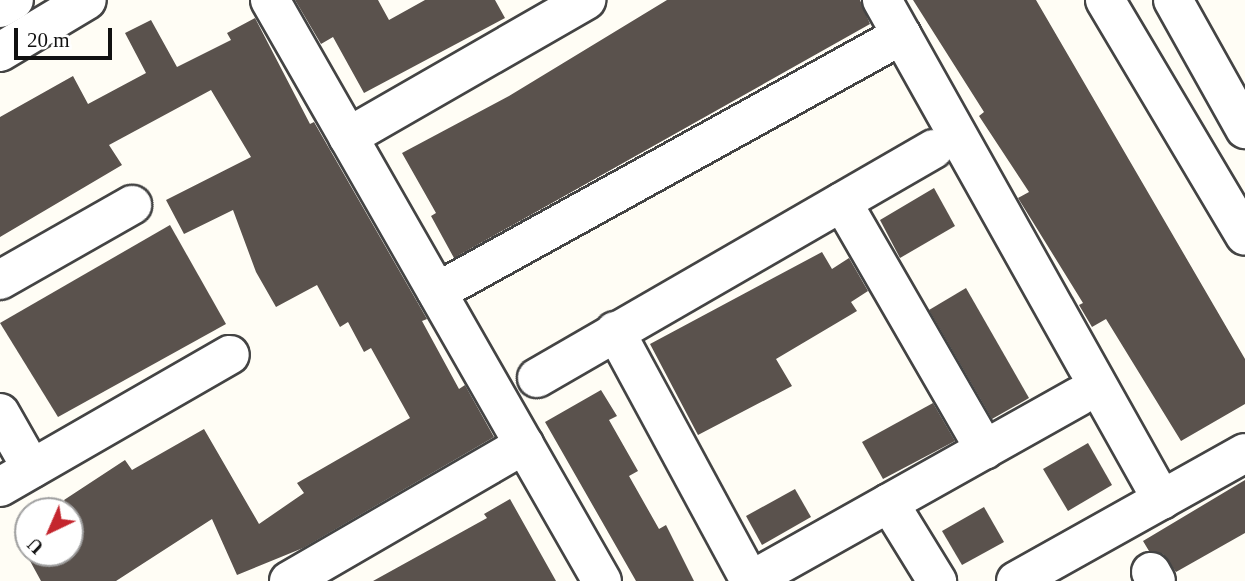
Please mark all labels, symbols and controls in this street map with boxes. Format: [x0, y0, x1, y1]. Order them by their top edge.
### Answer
scale bar [18, 14, 116, 58]
text: 20 m [27, 28, 70, 52]
north arrow [14, 497, 84, 567]
text: U [23, 534, 48, 558]

